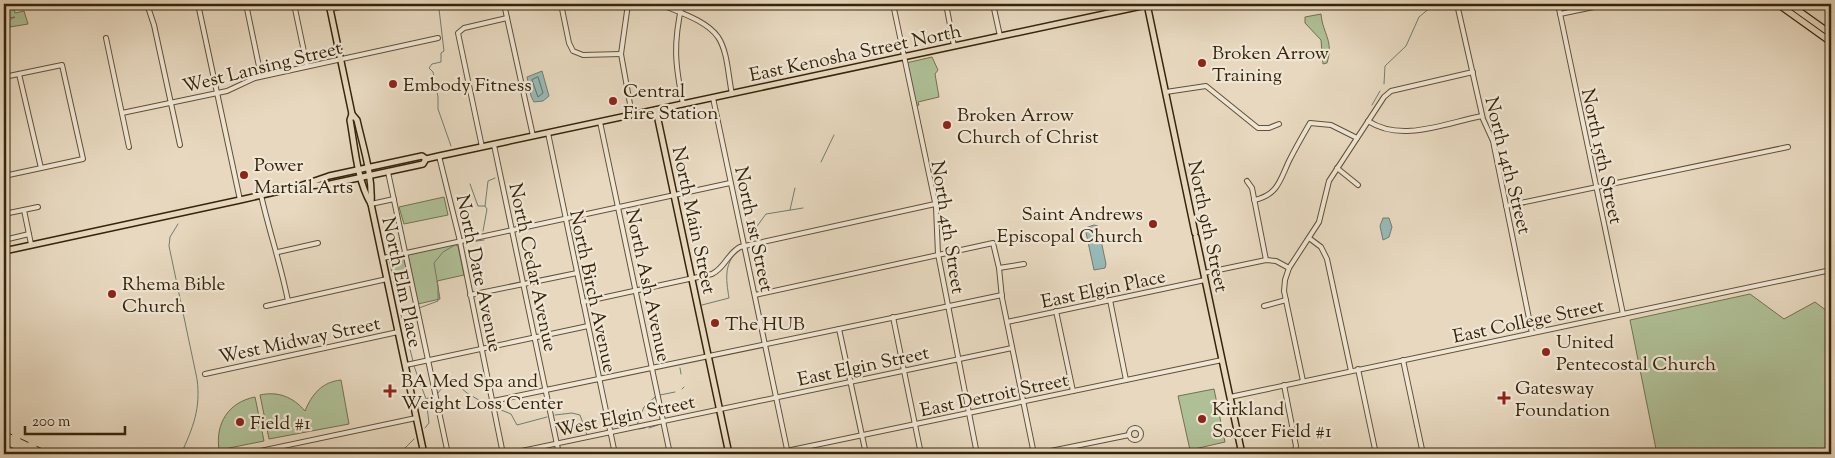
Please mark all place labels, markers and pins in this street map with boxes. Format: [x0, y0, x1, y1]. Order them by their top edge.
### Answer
place label: Broken Arrow Training [1212, 41, 1329, 90]
marker: Broken Arrow Training [1196, 57, 1208, 69]
place label: Embody Fitness [403, 73, 532, 100]
marker: Embody Fitness [387, 78, 399, 90]
place label: Central Fire Station [623, 79, 718, 128]
marker: Central Fire Station [607, 95, 619, 107]
place label: Broken Arrow Church of Christ [957, 103, 1099, 152]
marker: Broken Arrow Church of Christ [941, 119, 953, 131]
place label: Power Martial Arts [254, 153, 353, 202]
marker: Power Martial Arts [238, 169, 250, 181]
place label: Saint Andrews Episcopal Church [997, 202, 1143, 251]
marker: Saint Andrews Episcopal Church [1147, 218, 1159, 230]
place label: Rhema Bible Church [122, 272, 226, 321]
marker: Rhema Bible Church [106, 288, 118, 300]
place label: The HUB [725, 312, 805, 339]
marker: The HUB [709, 317, 721, 329]
place label: United Pentecostal Church [1556, 330, 1716, 379]
marker: United Pentecostal Church [1540, 346, 1552, 358]
place label: BA Med Spa and Weight Loss Center [401, 369, 563, 418]
place label: Gatesway Foundation [1515, 376, 1610, 425]
marker: BA Med Spa and Weight Loss Center [383, 384, 397, 398]
marker: Gatesway Foundation [1497, 391, 1511, 405]
place label: Kirkland Soccer Field #1 [1212, 397, 1332, 446]
place label: Field #1 [250, 411, 311, 438]
marker: Kirkland Soccer Field #1 [1196, 413, 1208, 425]
marker: Field #1 [234, 416, 246, 428]

